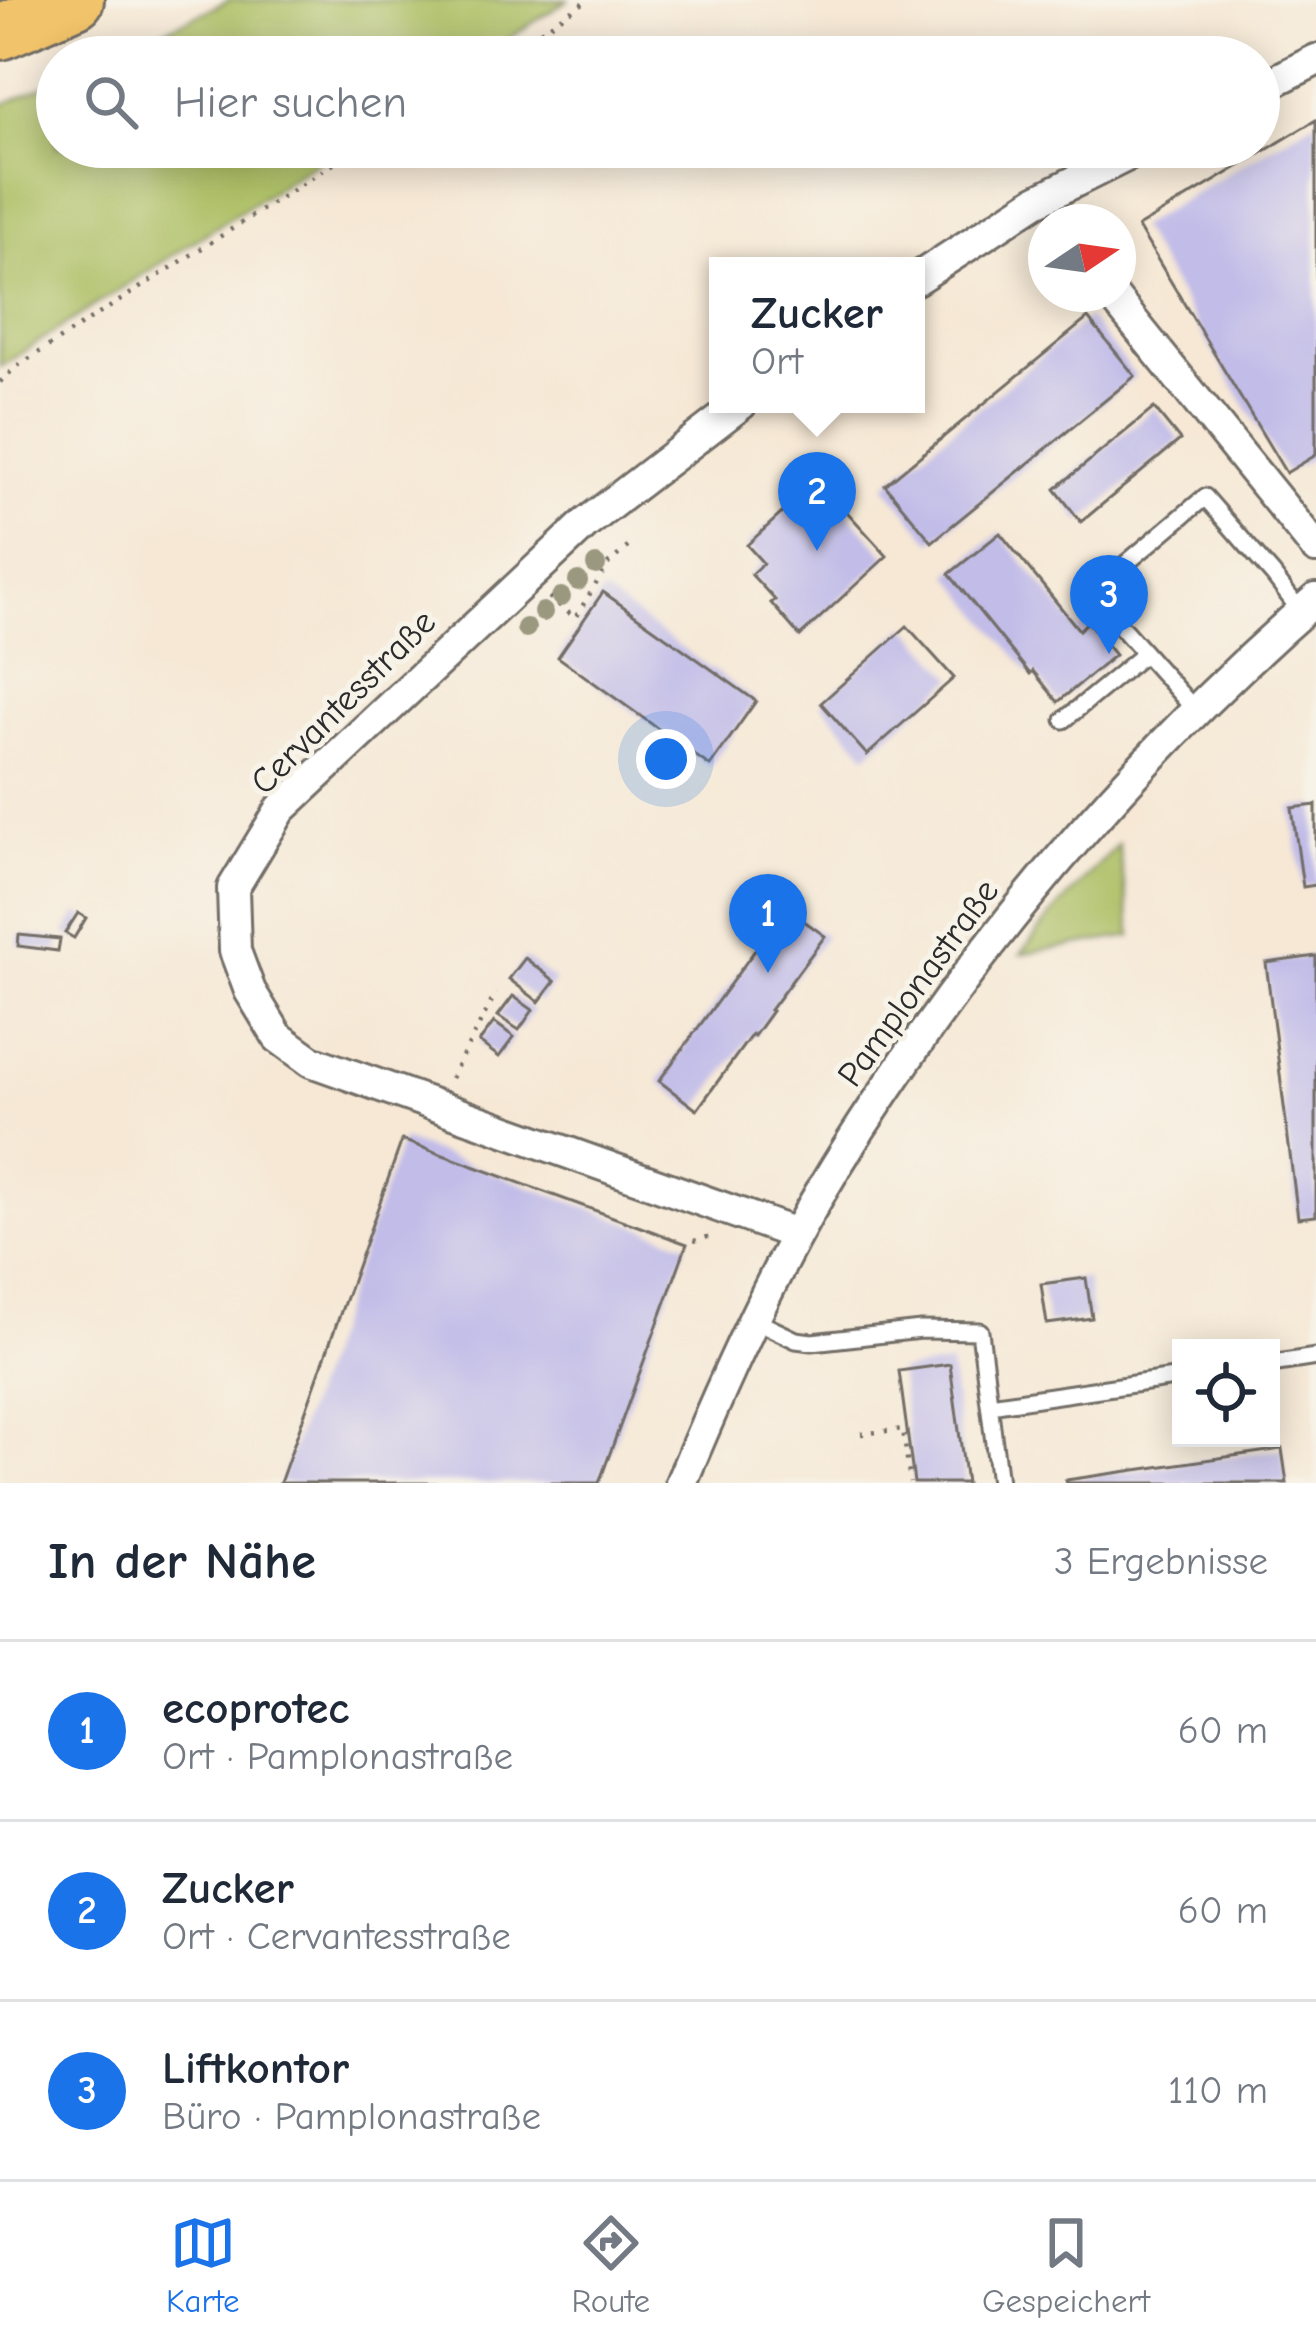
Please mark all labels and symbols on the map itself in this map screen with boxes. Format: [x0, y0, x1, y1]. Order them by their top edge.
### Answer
north arrow [1028, 204, 1136, 312]
pin: 2 [778, 452, 856, 551]
pin: 3 [1070, 555, 1148, 654]
street label: Cervantesstraße [242, 601, 444, 803]
your location [636, 729, 696, 789]
street label: Pamplonastraße [829, 871, 1007, 1094]
pin: 1 [729, 874, 807, 973]

